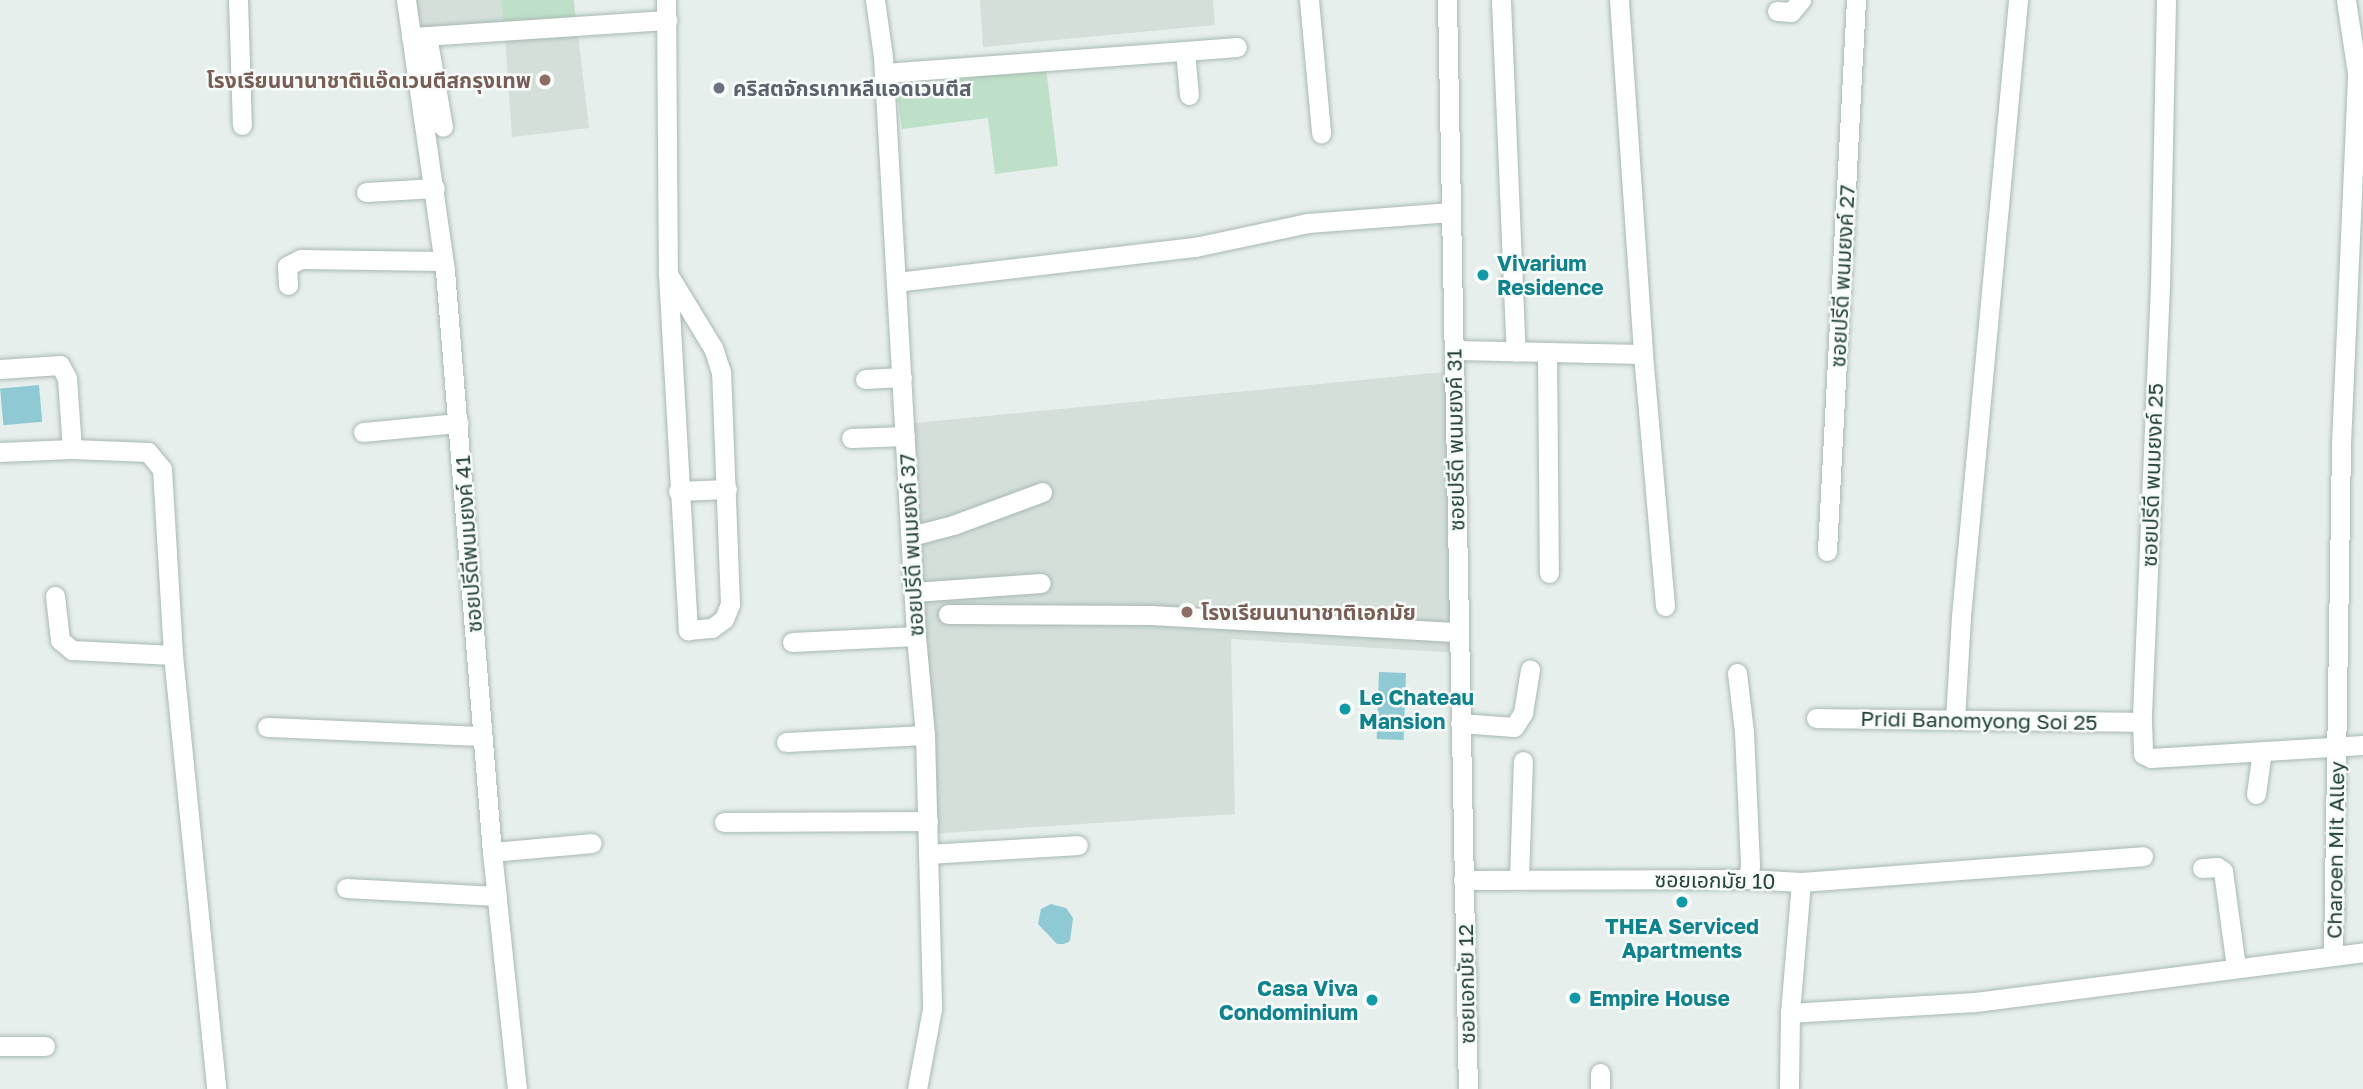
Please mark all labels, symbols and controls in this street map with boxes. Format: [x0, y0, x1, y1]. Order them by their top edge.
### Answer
place label: โรงเรียนนานาชาติแอ๊ดเวนตีสกรุงเทพ [207, 67, 531, 93]
marker: โรงเรียนนานาชาติแอ๊ดเวนตีสกรุงเทพ [537, 72, 553, 88]
place label: คริสตจักรเกาหลีแอดเวนตีส [733, 75, 972, 101]
marker: คริสตจักรเกาหลีแอดเวนตีส [711, 80, 727, 96]
street label: ซอยปรีดี พนมยงค์ 27 [1825, 184, 1859, 368]
place label: Vivarium Residence [1497, 250, 1604, 300]
marker: Vivarium Residence [1475, 267, 1491, 283]
street label: ซอยปรีดี พนมยงค์ 31 [1441, 349, 1469, 531]
street label: ซอยปรีดี พนมยงค์ 25 [2136, 383, 2168, 567]
street label: ซอยปรีดี พนมยงค์ 37 [894, 453, 928, 637]
street label: ซอยปรีดีพนมยงค์ 41 [449, 455, 487, 633]
place label: โรงเรียนนานาชาติเอกมัย [1201, 599, 1416, 625]
marker: โรงเรียนนานาชาติเอกมัย [1179, 604, 1195, 620]
place label: Le Chateau Mansion [1359, 684, 1474, 734]
marker: Le Chateau Mansion [1337, 701, 1353, 717]
street label: Pridi Banomyong Soi 25 [1860, 705, 2098, 735]
street label: Charoen Mit Alley [2321, 761, 2349, 939]
street label: ซอยเอกมัย 10 [1654, 866, 1776, 894]
marker: THEA Serviced Apartments [1674, 894, 1690, 910]
place label: THEA Serviced Apartments [1605, 913, 1759, 963]
street label: ซอยเอกมัย 12 [1452, 924, 1480, 1044]
place label: Casa Viva Condominium [1219, 975, 1358, 1025]
place label: Empire House [1589, 985, 1730, 1011]
marker: Empire House [1567, 990, 1583, 1006]
marker: Casa Viva Condominium [1364, 992, 1380, 1008]

